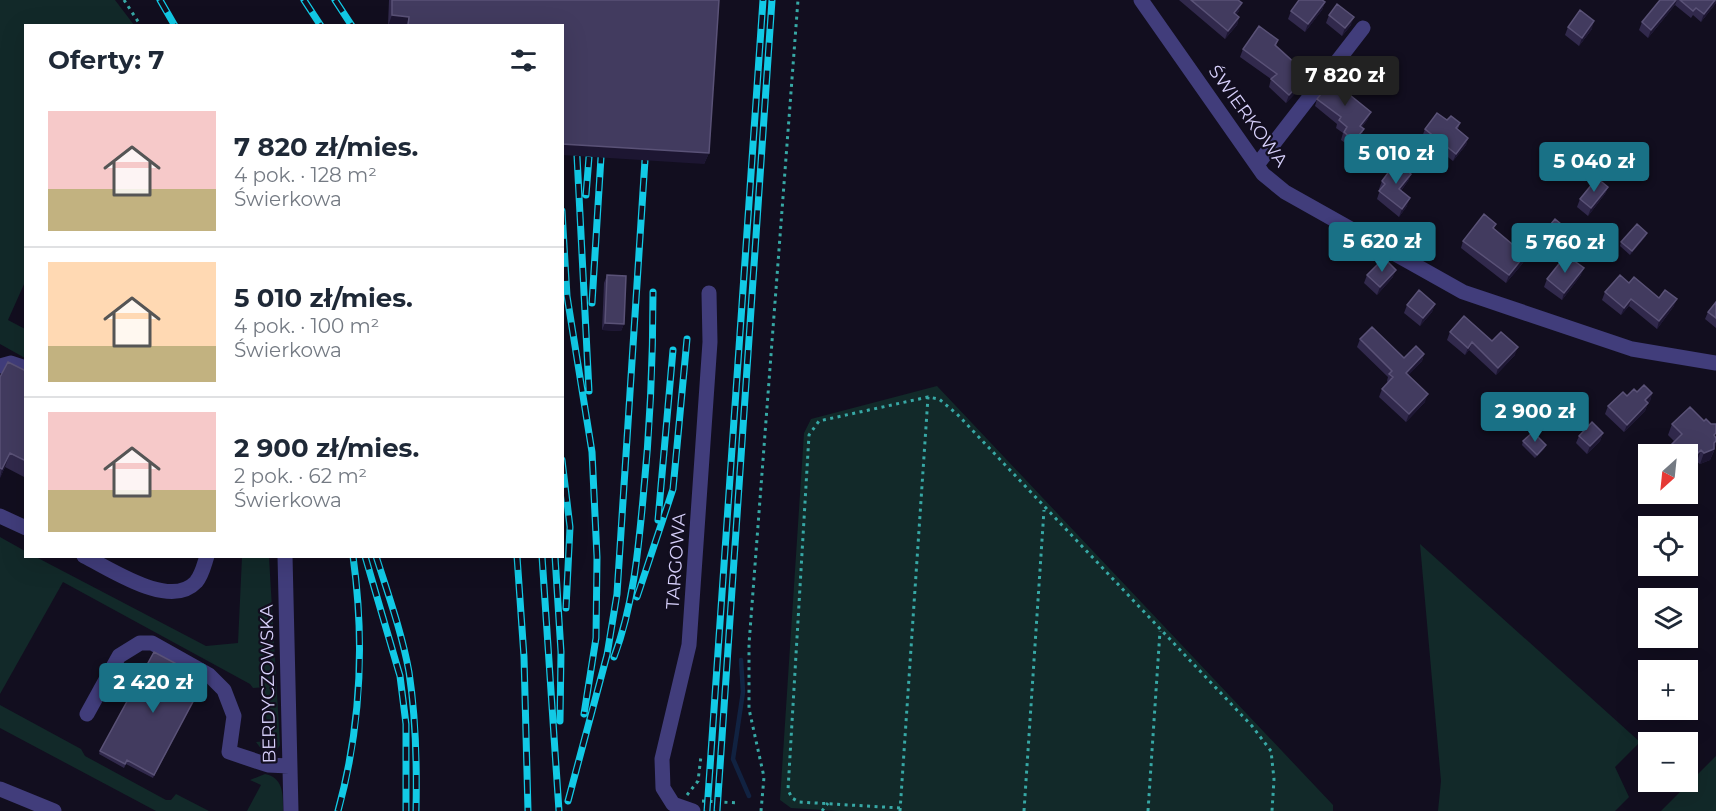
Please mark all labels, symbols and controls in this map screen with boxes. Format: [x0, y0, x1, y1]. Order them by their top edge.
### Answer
text: Oferty: 7 [48, 44, 164, 76]
icon: filters [507, 44, 540, 77]
pin: 7 820 zł [1283, 56, 1407, 107]
street label: ŚWIERKOWA [1204, 61, 1292, 171]
text: 7 820 zł [1305, 63, 1385, 87]
text: 7 820 zł/mies. [234, 131, 418, 163]
pin: 5 010 zł [1334, 134, 1458, 185]
icon: home [96, 135, 168, 207]
text: 5 010 zł [1358, 141, 1434, 165]
pin: 5 040 zł [1532, 142, 1656, 193]
text: 5 040 zł [1553, 149, 1635, 173]
text: 4 pok. · 128 m² [234, 163, 377, 187]
text: Świerkowa [234, 187, 342, 211]
pin: 5 620 zł [1320, 222, 1444, 273]
pin: 5 760 zł [1503, 223, 1627, 274]
text: 5 620 zł [1343, 229, 1421, 253]
text: 5 760 zł [1526, 230, 1604, 254]
text: 5 010 zł/mies. [234, 282, 413, 314]
icon: home [96, 286, 168, 358]
text: 4 pok. · 100 m² [234, 314, 379, 338]
text: Świerkowa [234, 338, 342, 362]
pin: 2 900 zł [1473, 392, 1597, 443]
text: 2 900 zł [1495, 399, 1575, 423]
text: 2 900 zł/mies. [234, 432, 419, 464]
icon: home [96, 436, 168, 508]
north arrow [1638, 444, 1698, 504]
map controls [1638, 444, 1698, 792]
text: 2 pok. · 62 m² [234, 464, 367, 488]
text: Świerkowa [234, 488, 342, 512]
street label: TARGOWA [662, 512, 690, 610]
button: locate [1638, 516, 1698, 576]
button: layers [1638, 588, 1698, 648]
street label: BERDYCZOWSKA [256, 604, 280, 764]
button: + [1638, 660, 1698, 720]
pin: 2 420 zł [91, 663, 215, 714]
text: 2 420 zł [113, 670, 193, 694]
button: − [1638, 732, 1698, 792]

